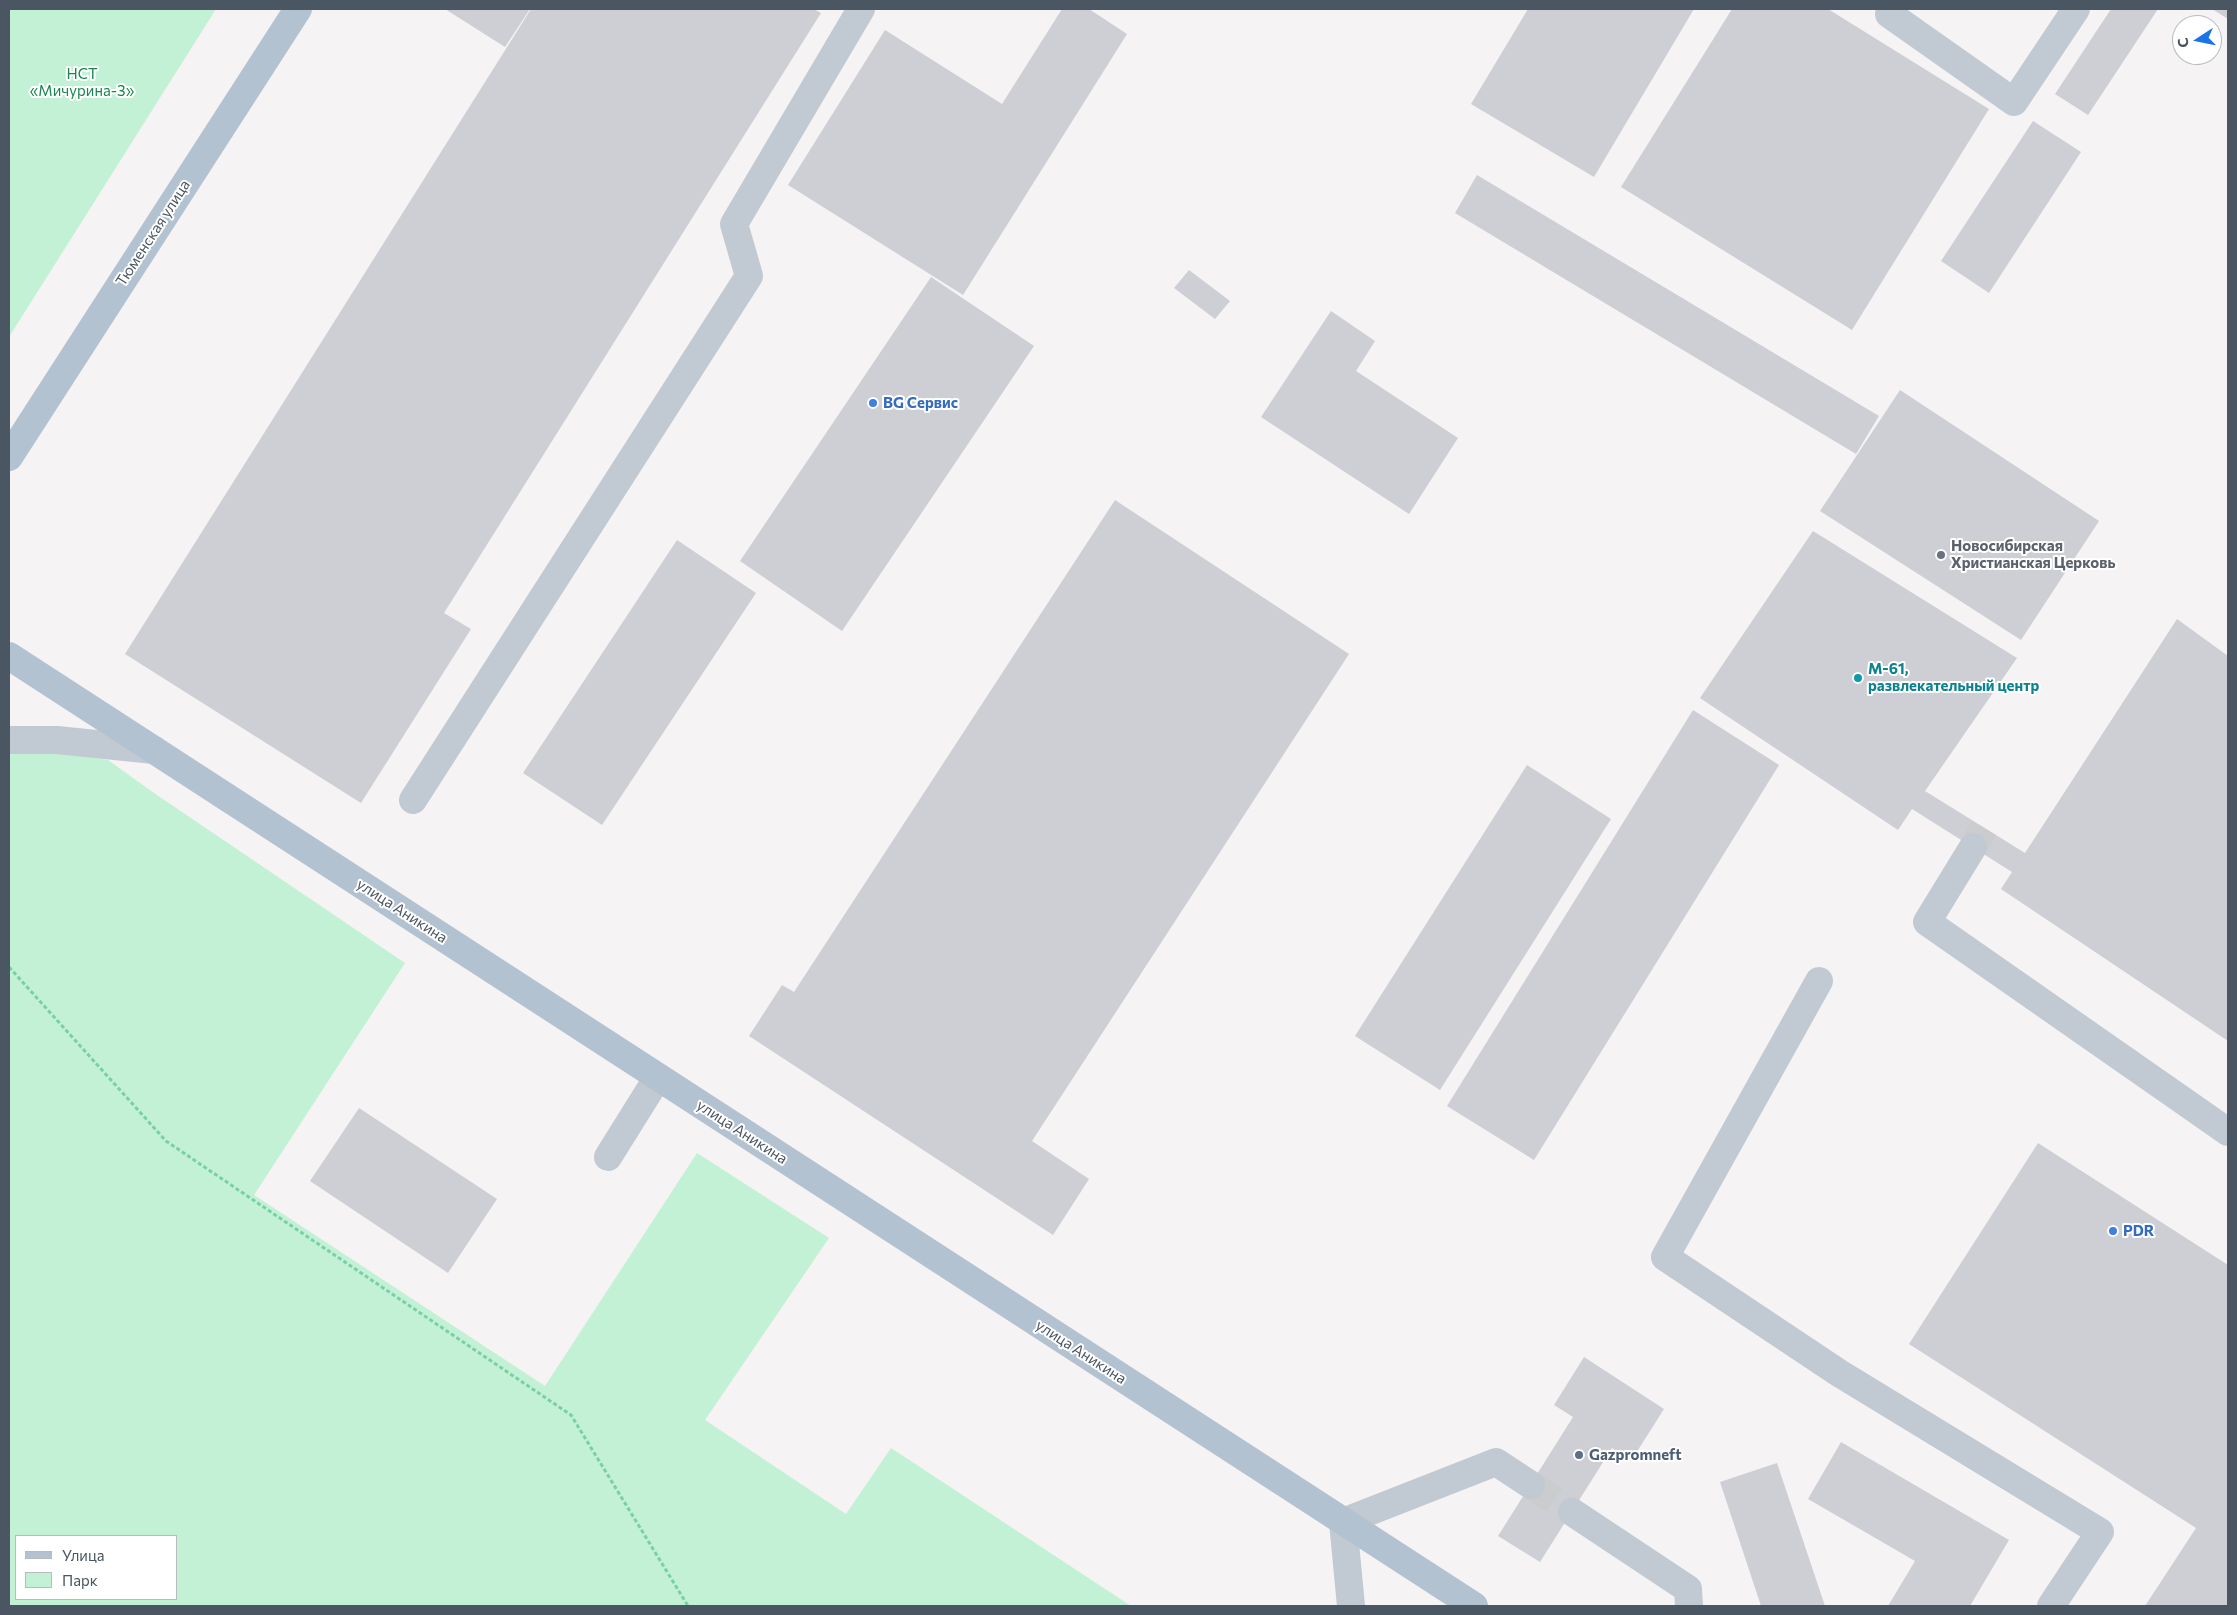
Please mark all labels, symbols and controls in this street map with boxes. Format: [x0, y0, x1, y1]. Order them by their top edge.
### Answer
north arrow [2172, 15, 2222, 65]
text: С [2174, 36, 2192, 49]
park label: НСТ «Мичурина-3» [30, 65, 134, 100]
street label: Тюменская улица [112, 177, 194, 289]
place label: BG Сервис [883, 394, 958, 412]
marker: BG Сервис [867, 397, 879, 409]
place label: Новосибирская Христианская Церковь [1951, 537, 2116, 572]
marker: Новосибирская Христианская Церковь [1935, 549, 1947, 561]
place label: M-61, развлекательный центр [1868, 660, 2039, 695]
marker: M-61, развлекательный центр [1852, 672, 1864, 684]
street label: улица Аникина [353, 875, 451, 947]
street label: улица Аникина [693, 1096, 791, 1168]
place label: PDR [2123, 1222, 2154, 1240]
marker: PDR [2107, 1225, 2119, 1237]
street label: улица Аникина [1032, 1316, 1130, 1388]
place label: Gazpromneft [1589, 1446, 1681, 1464]
marker: Gazpromneft [1573, 1449, 1585, 1461]
legend [15, 1535, 178, 1600]
text: Улица [62, 1546, 104, 1564]
text: Парк [62, 1571, 98, 1589]

